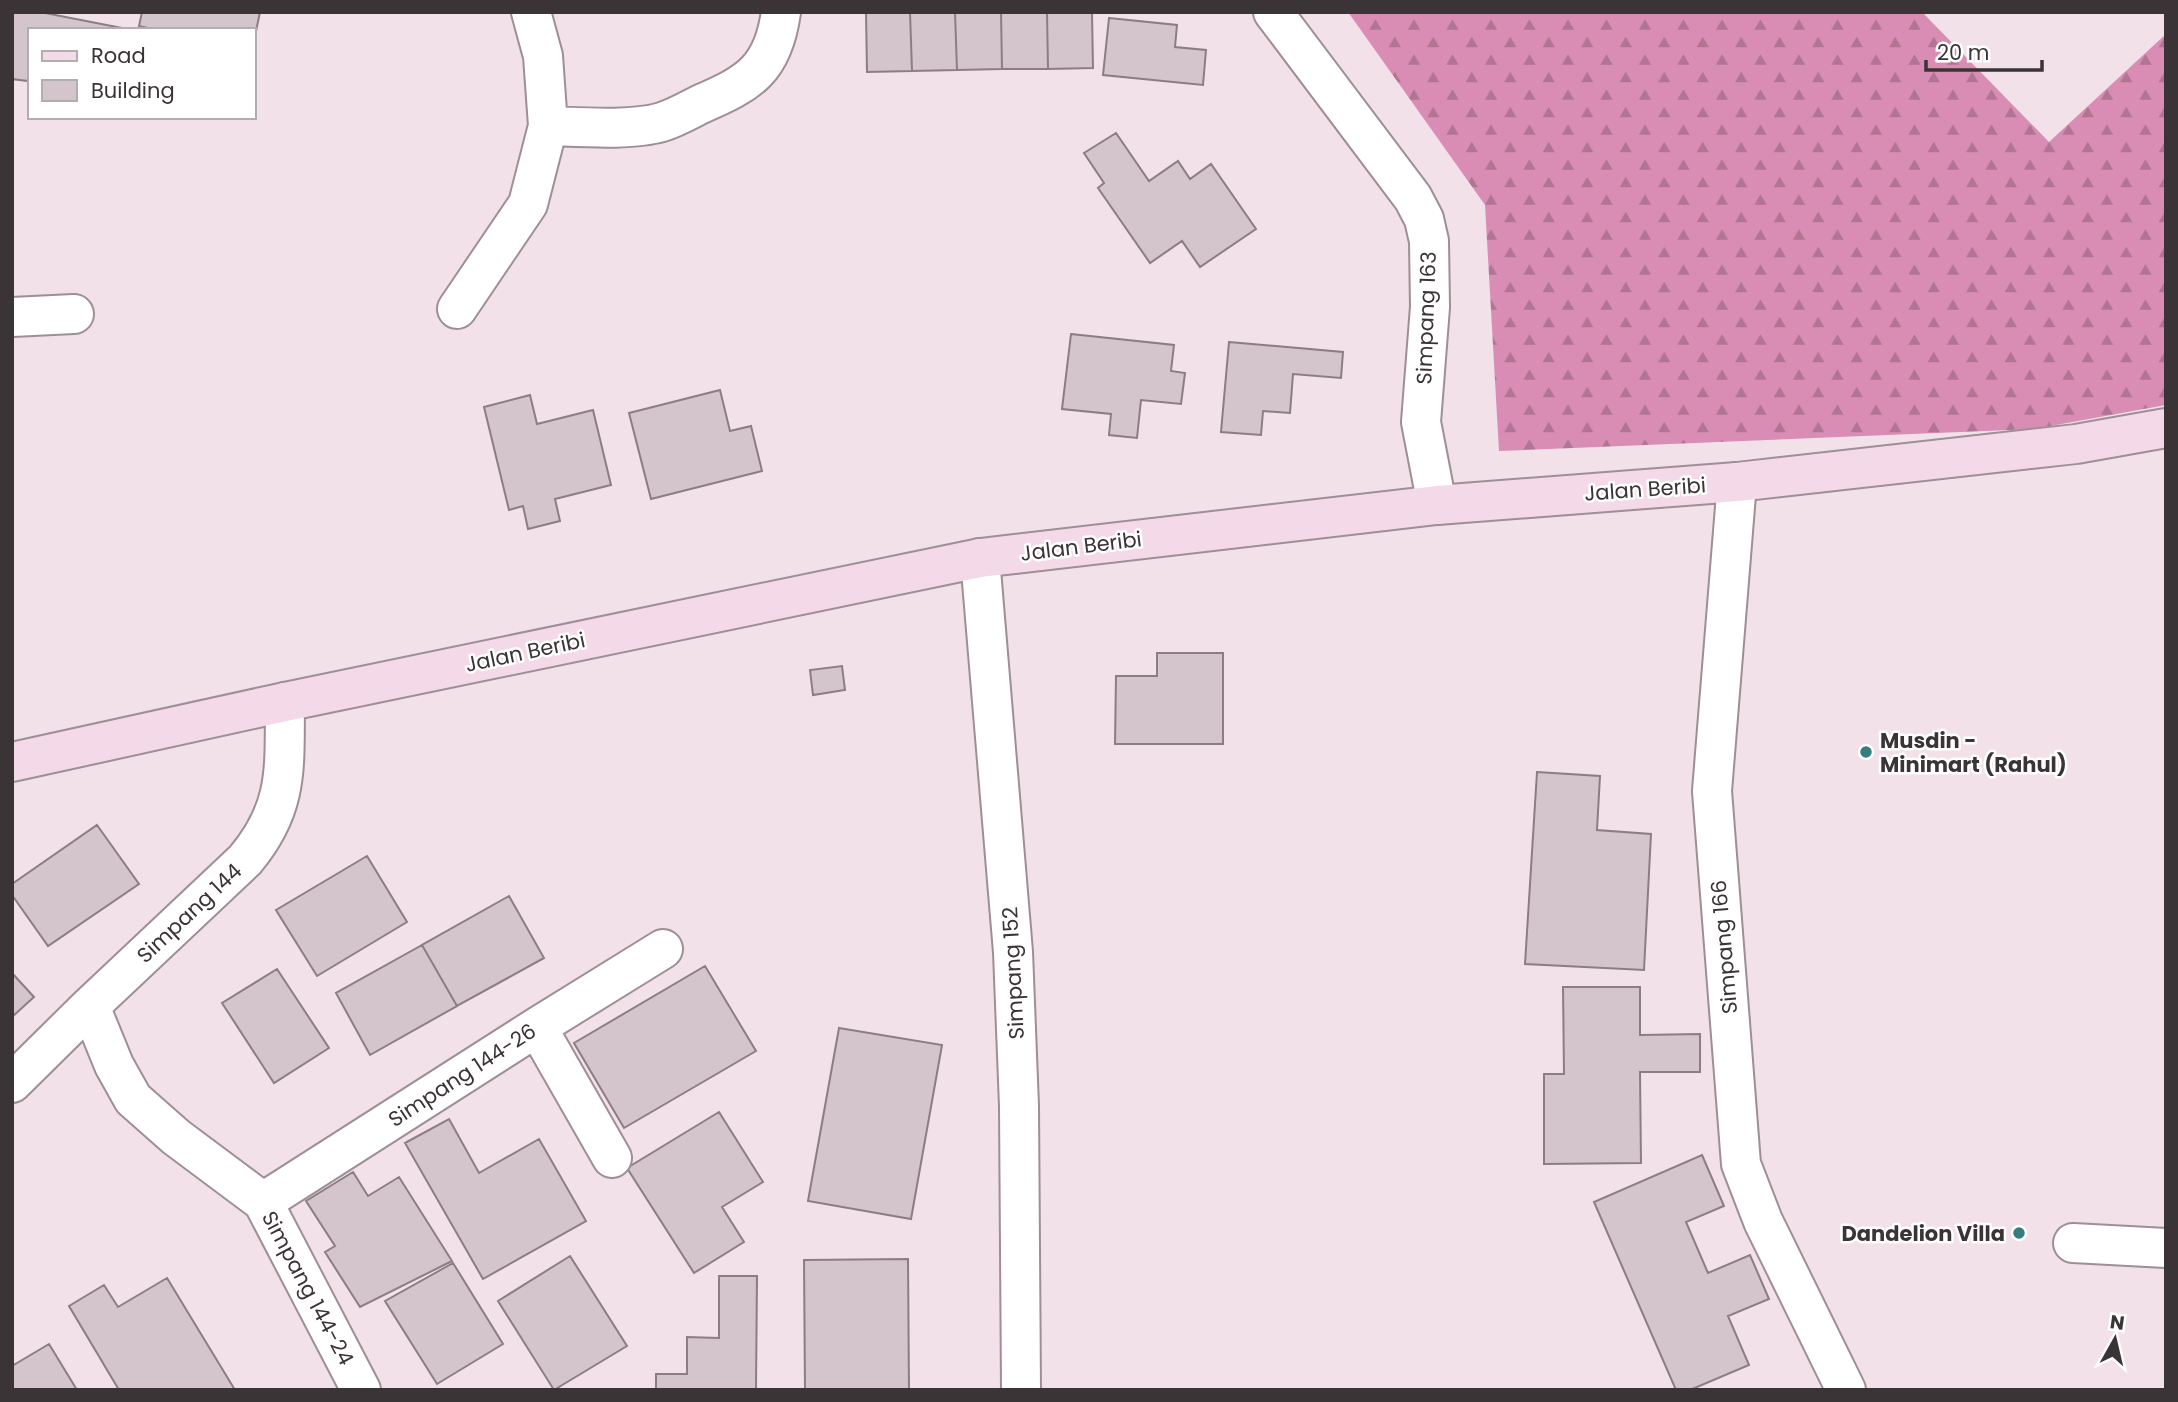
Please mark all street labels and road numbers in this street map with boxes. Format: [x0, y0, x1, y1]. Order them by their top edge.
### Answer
street label: Simpang 163 [1409, 251, 1443, 385]
street label: Jalan Beribi [1583, 470, 1707, 508]
street label: Jalan Beribi [1019, 524, 1143, 568]
street label: Jalan Beribi [462, 625, 588, 679]
street label: Simpang 144 [130, 857, 248, 969]
street label: Simpang 166 [1704, 879, 1744, 1015]
street label: Simpang 152 [995, 906, 1031, 1040]
street label: Simpang 144-26 [382, 1016, 542, 1134]
street label: Simpang 144-24 [255, 1206, 361, 1370]

